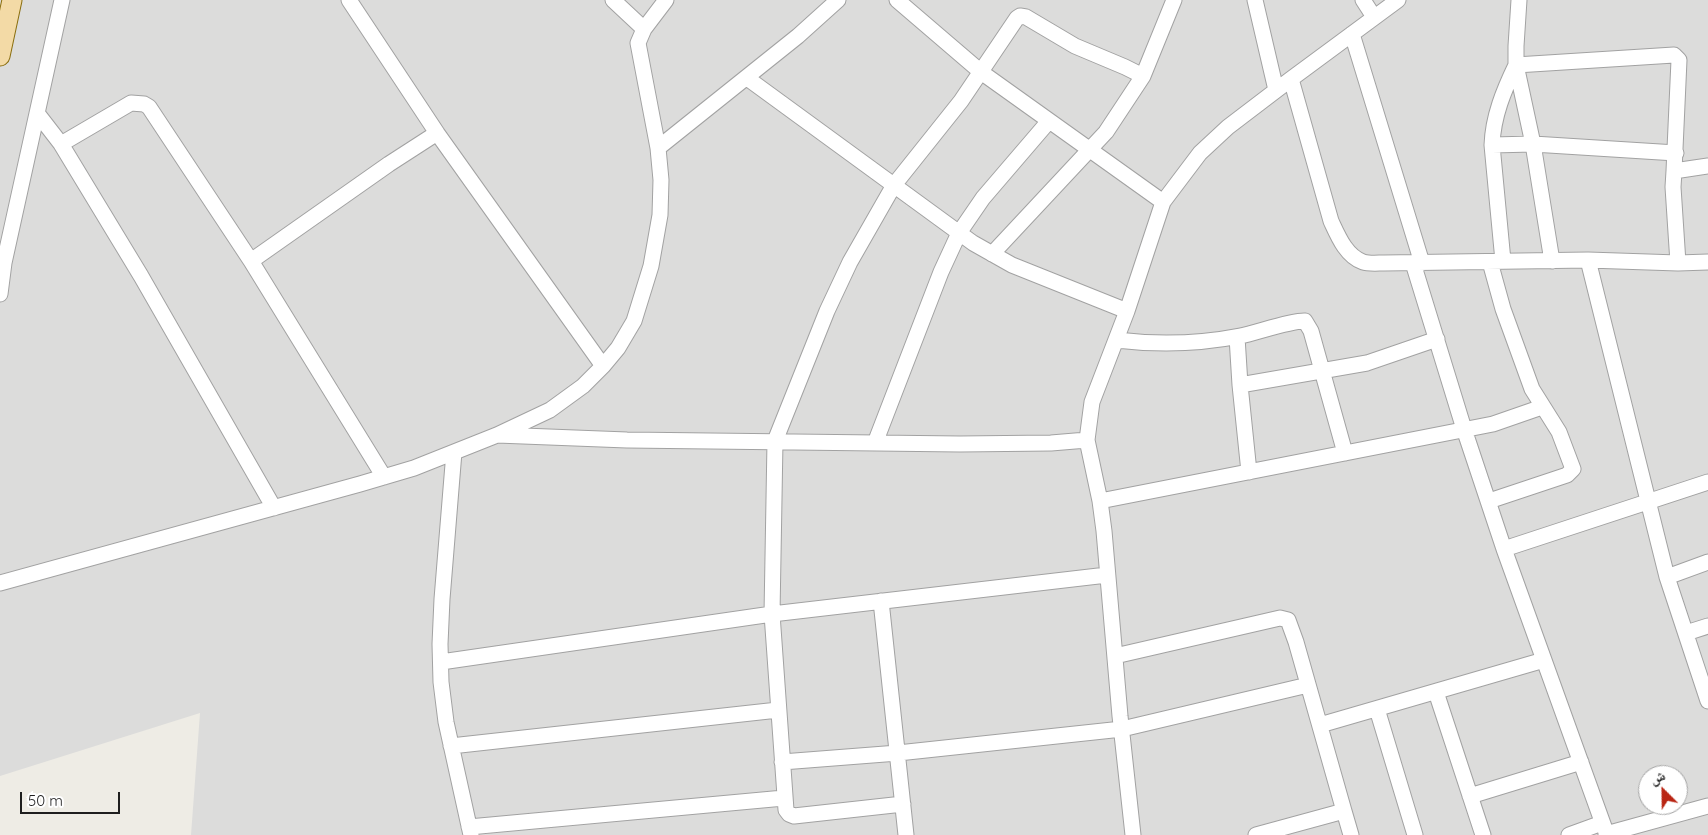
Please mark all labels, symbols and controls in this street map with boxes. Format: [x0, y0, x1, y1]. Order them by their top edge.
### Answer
north arrow [1638, 765, 1688, 815]
text: ش [1647, 766, 1668, 788]
scale bar [22, 782, 122, 814]
text: 50 m [28, 791, 63, 810]

